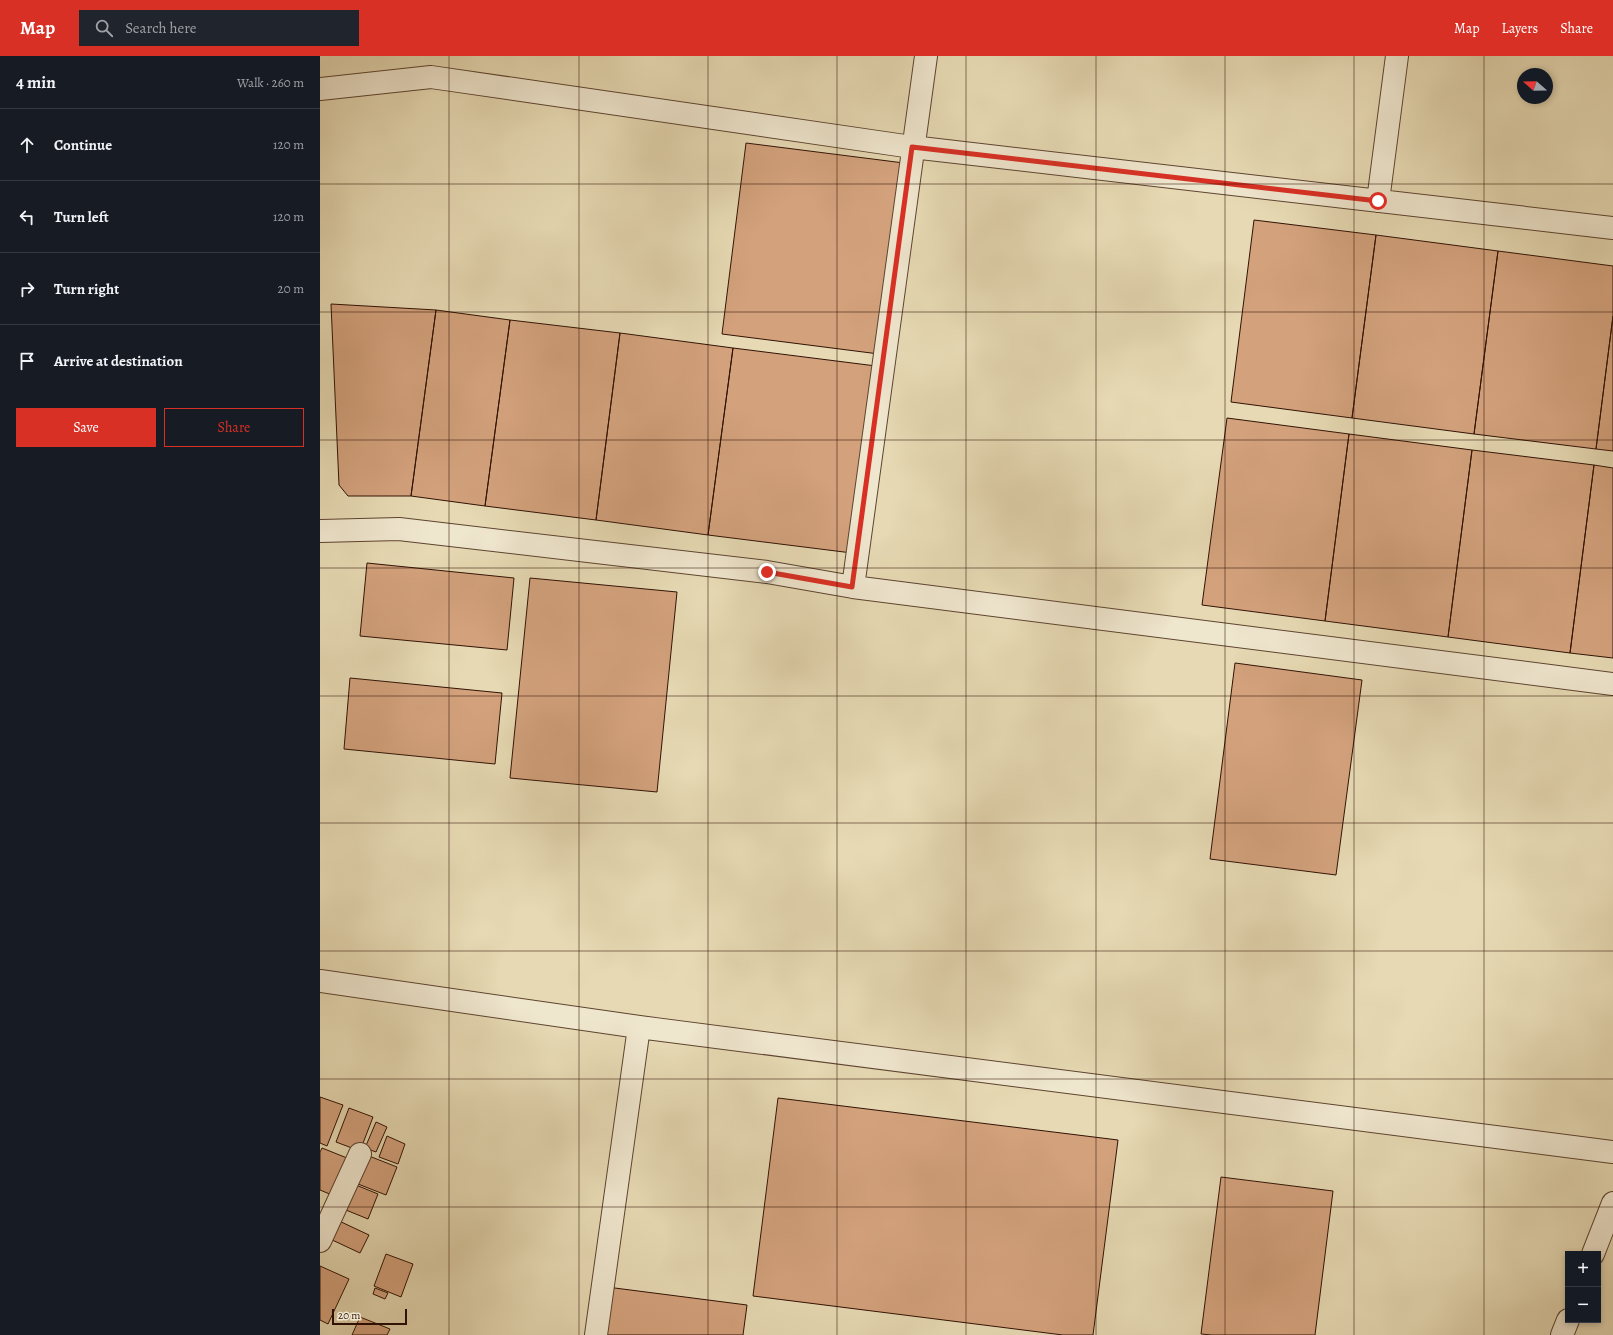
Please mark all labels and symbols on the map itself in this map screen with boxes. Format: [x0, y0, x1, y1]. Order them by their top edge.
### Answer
north arrow [1517, 68, 1553, 104]
route start [1369, 192, 1387, 210]
route end [758, 563, 776, 581]
scale bar [332, 1307, 407, 1326]

